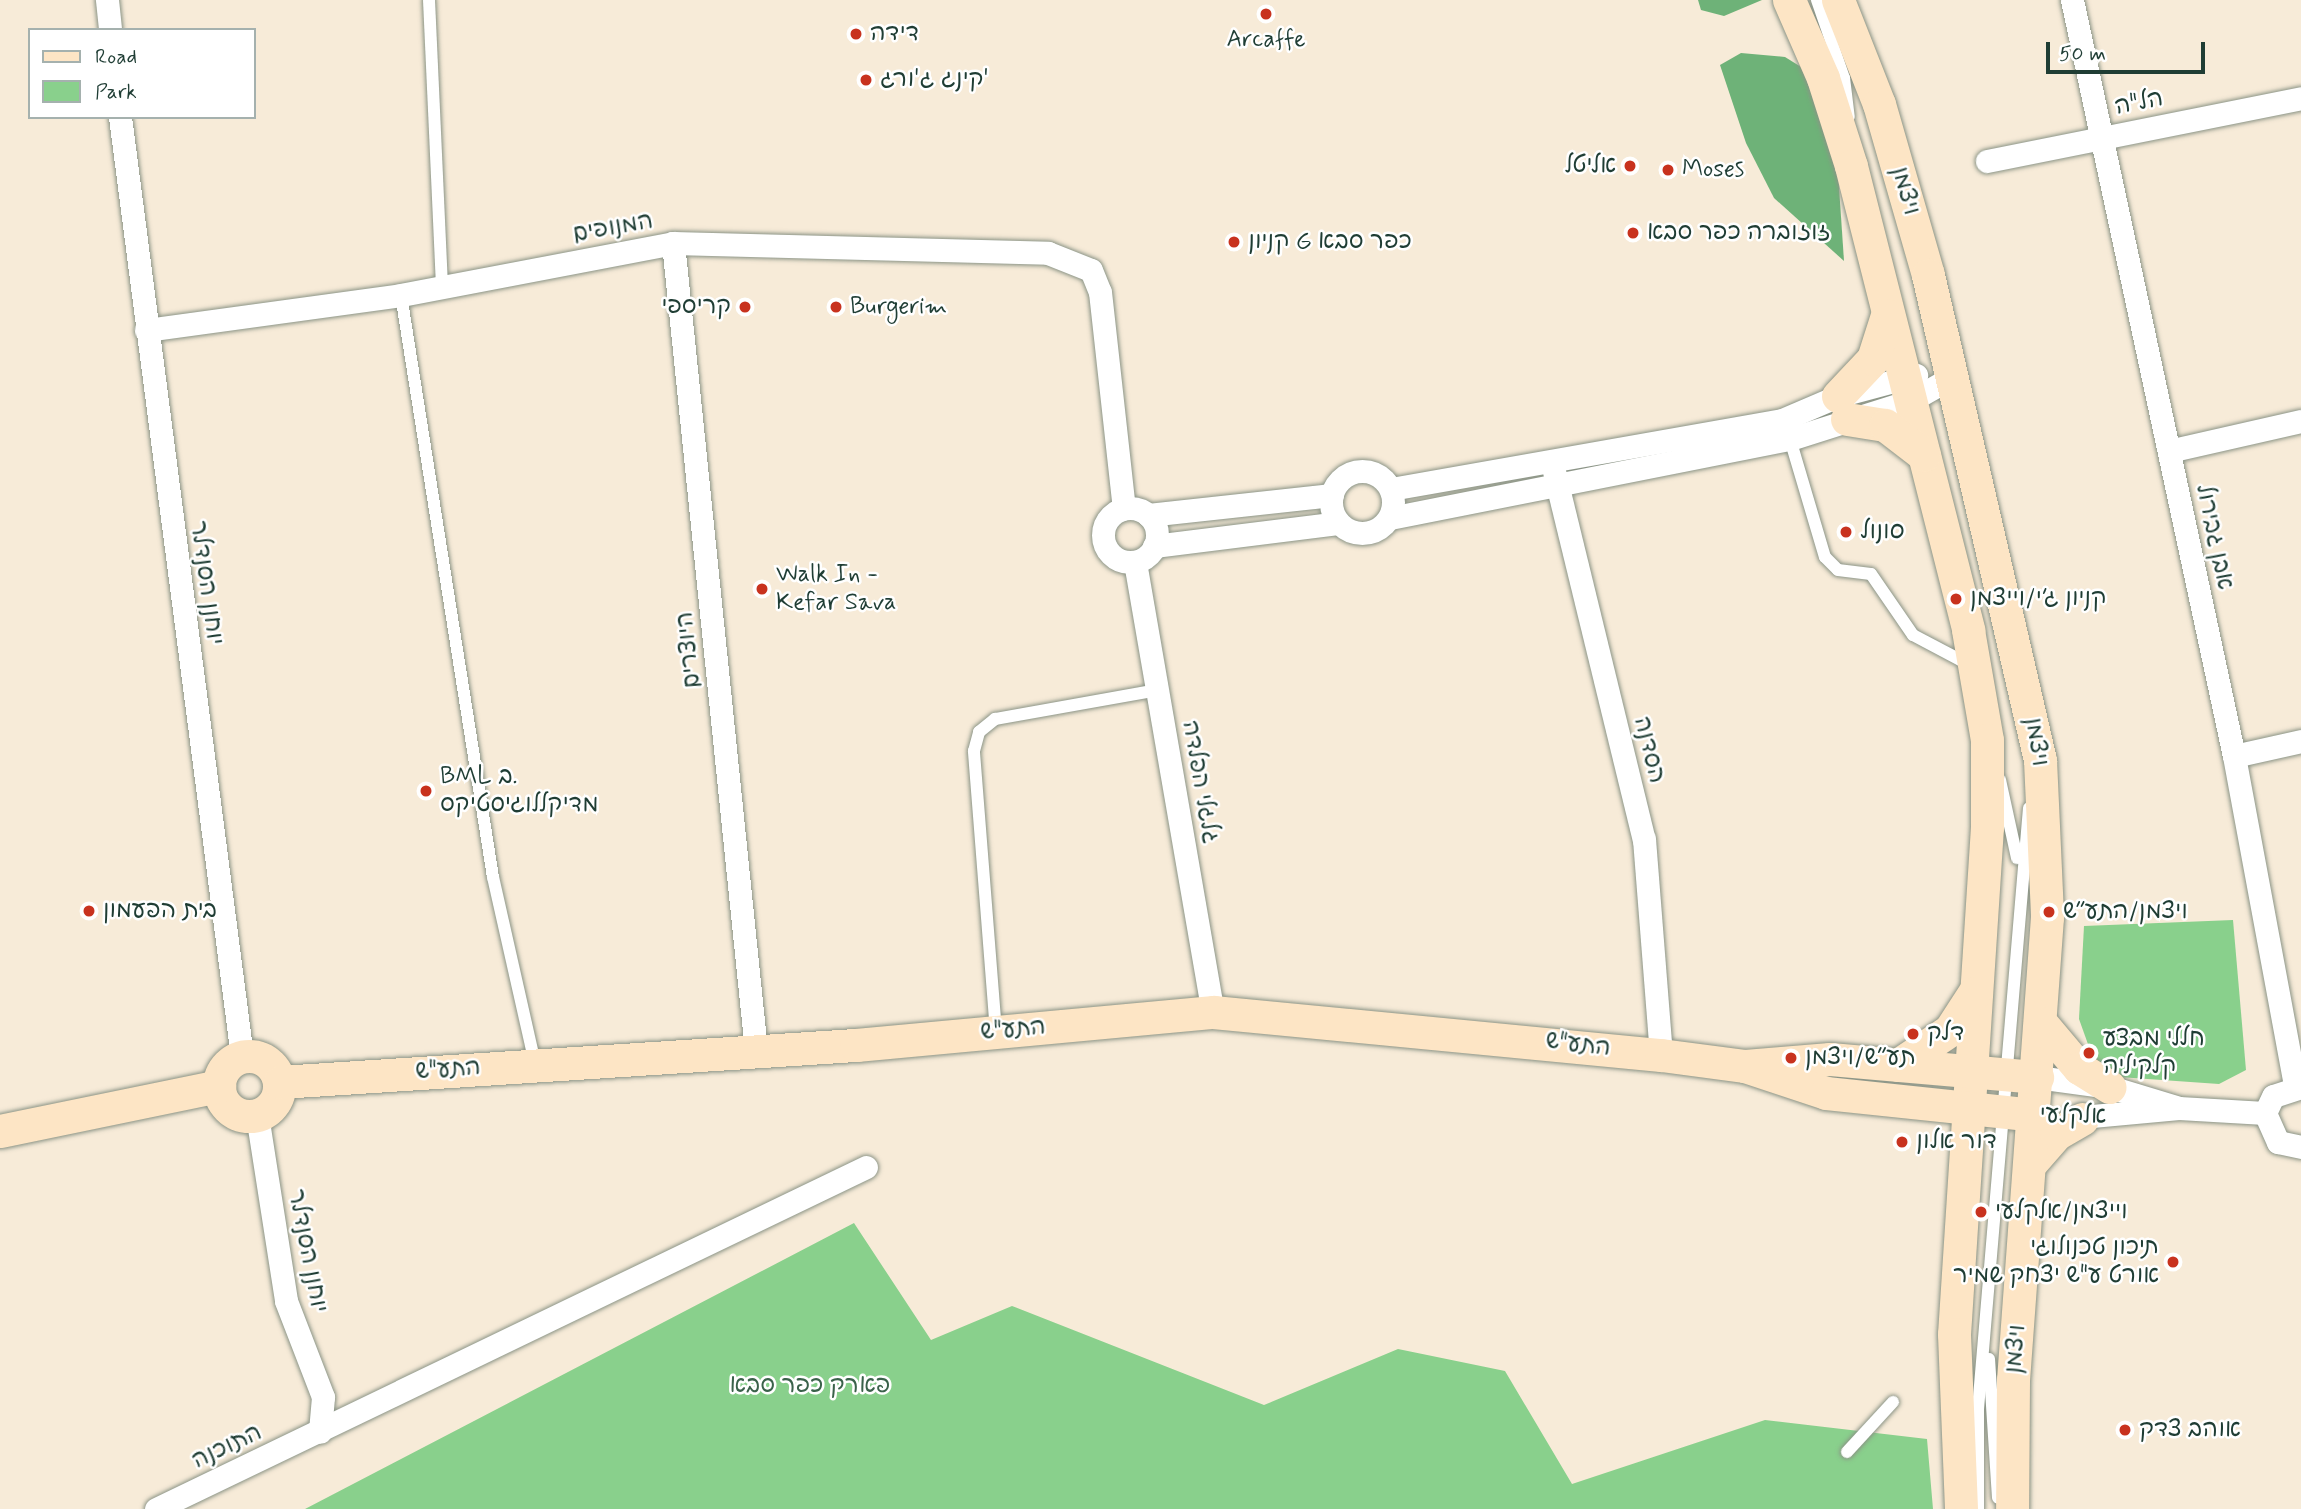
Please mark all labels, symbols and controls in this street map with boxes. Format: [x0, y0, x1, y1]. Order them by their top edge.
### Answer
marker: Arcaffe [1258, 6, 1274, 22]
place label: דידה [870, 20, 919, 48]
marker: דידה [848, 26, 864, 42]
place label: Arcaffe [1226, 26, 1306, 54]
legend [28, 28, 256, 119]
scale bar [2049, 28, 2208, 72]
text: 50 m [2059, 40, 2106, 68]
text: Road [95, 43, 137, 71]
place label: קינג ג'ורג' [880, 66, 989, 94]
marker: קינג ג'ורג' [858, 72, 874, 88]
text: Park [95, 78, 137, 106]
street label: הל"ה [2112, 84, 2166, 122]
place label: אליטל [1564, 152, 1616, 180]
place label: Moses [1682, 156, 1744, 184]
marker: אליטל [1622, 158, 1638, 174]
marker: Moses [1660, 162, 1676, 178]
street label: ויצמן [1884, 163, 1926, 219]
street label: המנופים [571, 207, 655, 249]
place label: זוזוברה כפר סבא [1647, 219, 1831, 247]
marker: זוזוברה כפר סבא [1625, 225, 1641, 241]
place label: קניון G כפר סבא [1248, 228, 1412, 256]
marker: קניון G כפר סבא [1226, 234, 1242, 250]
place label: קריספי [662, 293, 731, 321]
place label: Burgerim [850, 293, 947, 321]
marker: קריספי [737, 299, 753, 315]
marker: Burgerim [828, 299, 844, 315]
street label: אבן גבירול [2189, 482, 2239, 592]
place label: סונול [1860, 518, 1905, 546]
street label: יוחנן הסנדלר [183, 519, 229, 647]
marker: סונול [1838, 524, 1854, 540]
place label: Walk In - Kefar Sava [776, 561, 894, 617]
marker: Walk In - Kefar Sava [754, 581, 770, 597]
place label: קניון ג׳י/וייצמן [1970, 585, 2106, 613]
marker: קניון ג׳י/וייצמן [1948, 591, 1964, 607]
street label: היוצרים [671, 610, 707, 690]
street label: הסדנה [1627, 713, 1671, 787]
street label: ויצמן [2018, 716, 2054, 768]
street label: גלגלי הפלדה [1175, 718, 1225, 846]
place label: BML ב. מדיקללוגיסטיקס [440, 763, 599, 819]
marker: BML ב. מדיקללוגיסטיקס [418, 783, 434, 799]
place label: בית הפעמון [103, 897, 217, 925]
place label: ויצמן/התע״ש [2063, 898, 2188, 926]
marker: בית הפעמון [81, 903, 97, 919]
marker: ויצמן/התע״ש [2041, 904, 2057, 920]
street label: התע"ש [979, 1013, 1047, 1047]
place label: דלק [1927, 1020, 1964, 1048]
place label: חללי מבצע קלקיליה [2103, 1025, 2205, 1081]
marker: דלק [1905, 1026, 1921, 1042]
street label: התע"ש [1544, 1027, 1612, 1063]
place label: תע״ש/ויצמן [1805, 1044, 1916, 1072]
marker: חללי מבצע קלקיליה [2081, 1045, 2097, 1061]
marker: תע״ש/ויצמן [1783, 1050, 1799, 1066]
street label: התע"ש [414, 1053, 482, 1087]
street label: אלקלעי [2039, 1101, 2107, 1131]
place label: דור אלון [1916, 1128, 1997, 1156]
marker: דור אלון [1894, 1134, 1910, 1150]
street label: יוחנן הסנדלר [281, 1187, 333, 1315]
place label: וייצמן/אלקלעי [1995, 1198, 2128, 1226]
marker: וייצמן/אלקלעי [1973, 1204, 1989, 1220]
place label: תיכון טכנולוגי אורט ע"ש יצחק שמיר [1953, 1234, 2159, 1290]
marker: תיכון טכנולוגי אורט ע"ש יצחק שמיר [2165, 1254, 2181, 1270]
street label: ויצמן [2000, 1323, 2032, 1375]
park label: פארק כפר סבא [730, 1372, 890, 1400]
place label: אוהב צדק [2139, 1416, 2241, 1444]
street label: התוכנה [187, 1418, 267, 1476]
marker: אוהב צדק [2117, 1422, 2133, 1438]

